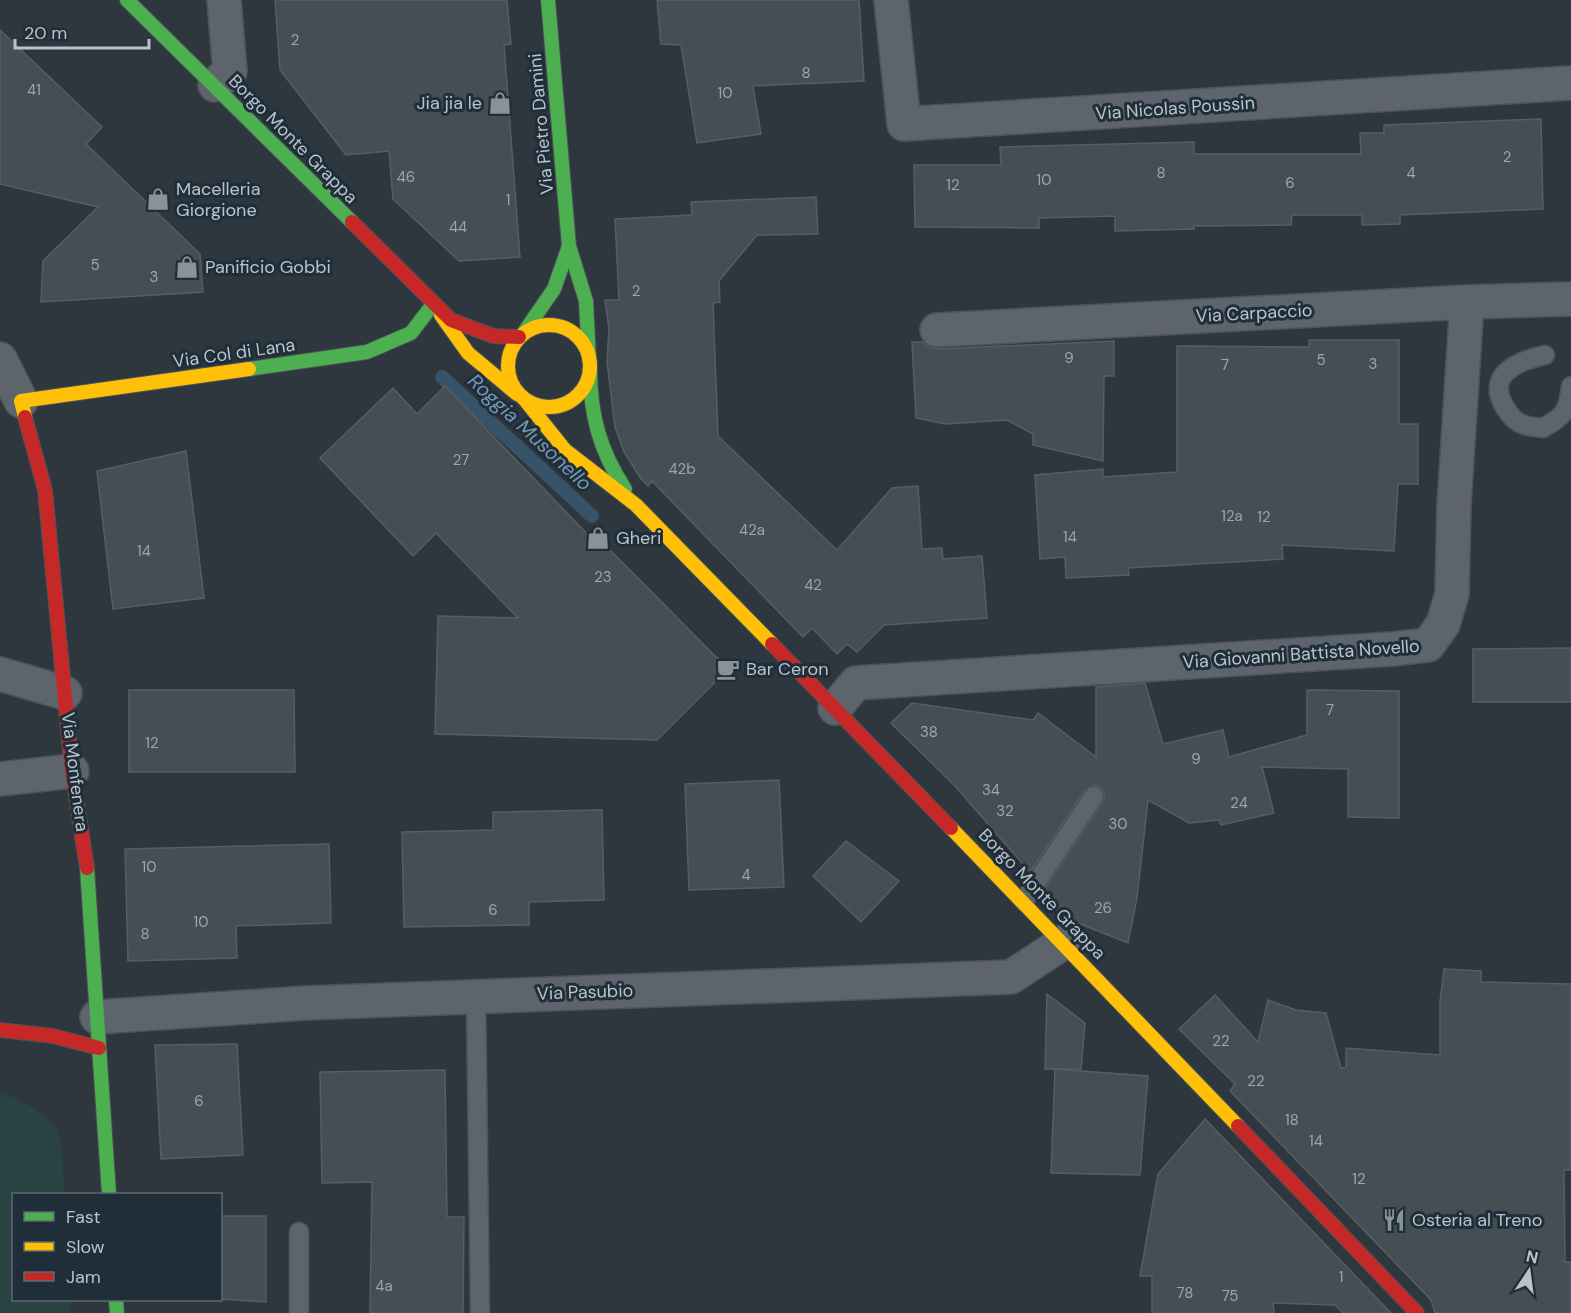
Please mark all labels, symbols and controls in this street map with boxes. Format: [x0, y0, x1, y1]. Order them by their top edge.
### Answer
scale bar [15, 12, 148, 50]
text: 20 m [24, 21, 67, 45]
house number: 2 [291, 30, 299, 50]
street label: Via Pietro Damini [523, 52, 559, 196]
house number: 8 [801, 63, 811, 83]
street label: Borgo Monte Grappa [223, 69, 363, 209]
house number: 41 [27, 80, 41, 100]
house number: 10 [718, 83, 732, 103]
shop icon: Jia jia le [487, 90, 513, 116]
street label: Via Nicolas Poussin [1094, 90, 1256, 126]
place label: Jia jia le [417, 91, 482, 115]
house number: 2 [1503, 147, 1511, 167]
house number: 8 [1156, 163, 1166, 183]
house number: 4 [1406, 163, 1416, 183]
house number: 46 [397, 167, 415, 187]
house number: 10 [1037, 170, 1051, 190]
house number: 6 [1285, 173, 1295, 193]
house number: 12 [946, 175, 960, 195]
place label: Macelleria Giorgione [176, 177, 260, 222]
shop icon: Macelleria Giorgione [145, 186, 171, 212]
house number: 1 [506, 190, 510, 210]
house number: 44 [449, 217, 467, 237]
shop icon: Panificio Gobbi [174, 254, 200, 280]
house number: 5 [90, 255, 100, 275]
place label: Panificio Gobbi [205, 255, 331, 279]
house number: 3 [150, 267, 158, 287]
house number: 2 [632, 281, 640, 301]
street label: Via Carpaccio [1195, 298, 1313, 328]
street label: Via Col di Lana [171, 333, 297, 373]
house number: 9 [1064, 348, 1074, 368]
house number: 5 [1316, 350, 1326, 370]
house number: 3 [1369, 354, 1377, 374]
house number: 7 [1221, 355, 1229, 375]
water label: Roggia Musonello [462, 368, 598, 496]
house number: 27 [453, 450, 469, 470]
house number: 42b [668, 459, 696, 479]
house number: 12a [1221, 506, 1243, 526]
house number: 12 [1257, 507, 1271, 527]
house number: 42a [739, 520, 765, 540]
shop icon: Gheri [585, 525, 611, 551]
place label: Gheri [616, 526, 661, 550]
house number: 14 [1063, 527, 1077, 547]
house number: 14 [137, 541, 151, 561]
house number: 23 [594, 567, 612, 587]
house number: 42 [804, 575, 822, 595]
street label: Via Giovanni Battista Novello [1182, 634, 1420, 674]
cafe icon: Bar Ceron [715, 656, 741, 682]
place label: Bar Ceron [746, 657, 829, 681]
house number: 7 [1326, 700, 1334, 720]
street label: Via Monfenera [56, 711, 94, 833]
house number: 38 [920, 722, 938, 742]
house number: 12 [145, 733, 159, 753]
house number: 9 [1191, 749, 1201, 769]
house number: 34 [982, 780, 1000, 800]
house number: 24 [1230, 793, 1248, 813]
house number: 32 [996, 801, 1014, 821]
house number: 30 [1108, 814, 1128, 834]
street label: Borgo Monte Grappa [973, 823, 1111, 965]
house number: 10 [142, 857, 156, 877]
house number: 4 [741, 865, 751, 885]
house number: 26 [1094, 898, 1112, 918]
house number: 6 [488, 900, 498, 920]
house number: 10 [194, 912, 208, 932]
house number: 8 [140, 924, 150, 944]
street label: Via Pasubio [536, 978, 634, 1006]
house number: 22 [1212, 1031, 1230, 1051]
house number: 22 [1247, 1071, 1265, 1091]
house number: 6 [194, 1091, 204, 1111]
house number: 18 [1285, 1110, 1299, 1130]
house number: 14 [1309, 1131, 1323, 1151]
house number: 12 [1352, 1169, 1366, 1189]
legend [12, 1193, 222, 1301]
text: Fast [66, 1205, 101, 1229]
restaurant icon: Osteria al Treno [1381, 1207, 1407, 1233]
place label: Osteria al Treno [1412, 1208, 1542, 1232]
text: Slow [66, 1235, 105, 1259]
north arrow [1499, 1241, 1559, 1301]
text: N [1524, 1245, 1540, 1268]
text: Jam [66, 1265, 101, 1289]
house number: 1 [1339, 1267, 1343, 1287]
house number: 4a [375, 1276, 393, 1296]
house number: 78 [1177, 1283, 1193, 1303]
house number: 75 [1222, 1286, 1238, 1306]

